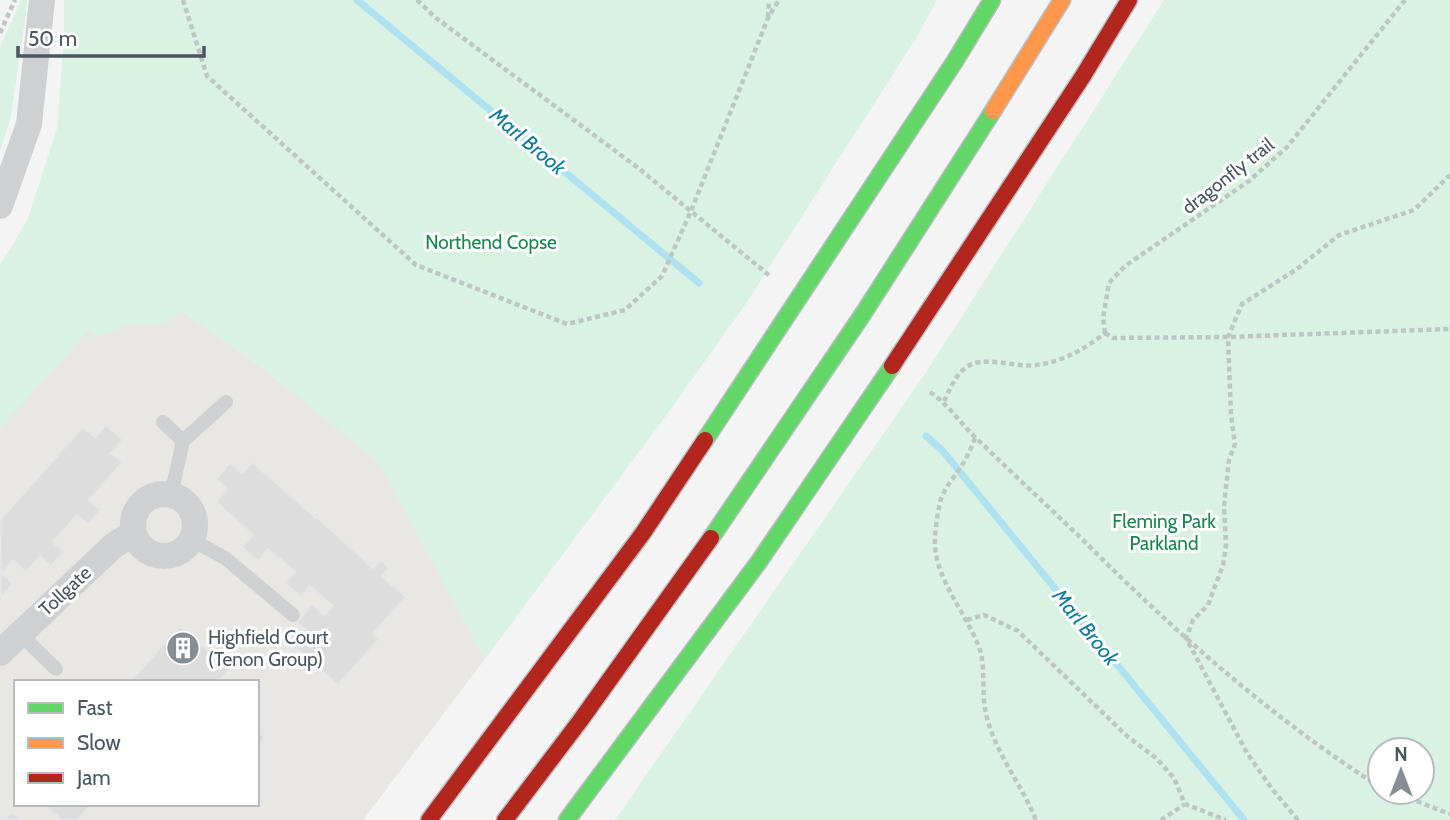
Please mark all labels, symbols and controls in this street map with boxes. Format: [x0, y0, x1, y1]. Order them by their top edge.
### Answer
scale bar [18, 14, 203, 58]
text: 50 m [28, 26, 77, 51]
water label: Marl Brook [484, 101, 572, 181]
street label: dragonfly trail [1177, 133, 1279, 219]
park label: Northend Copse [425, 231, 557, 254]
park label: Fleming Park Parkland [1112, 510, 1216, 555]
street label: Tollgate [34, 561, 96, 621]
water label: Marl Brook [1047, 583, 1125, 671]
place label: Highfield Court (Tenon Group) [208, 626, 329, 671]
building icon: Highfield Court (Tenon Group) [164, 629, 202, 667]
legend [14, 680, 259, 806]
text: Fast [77, 695, 113, 720]
text: Slow [77, 730, 121, 755]
north arrow [1366, 736, 1436, 806]
text: N [1394, 743, 1408, 766]
text: Jam [76, 765, 111, 790]

